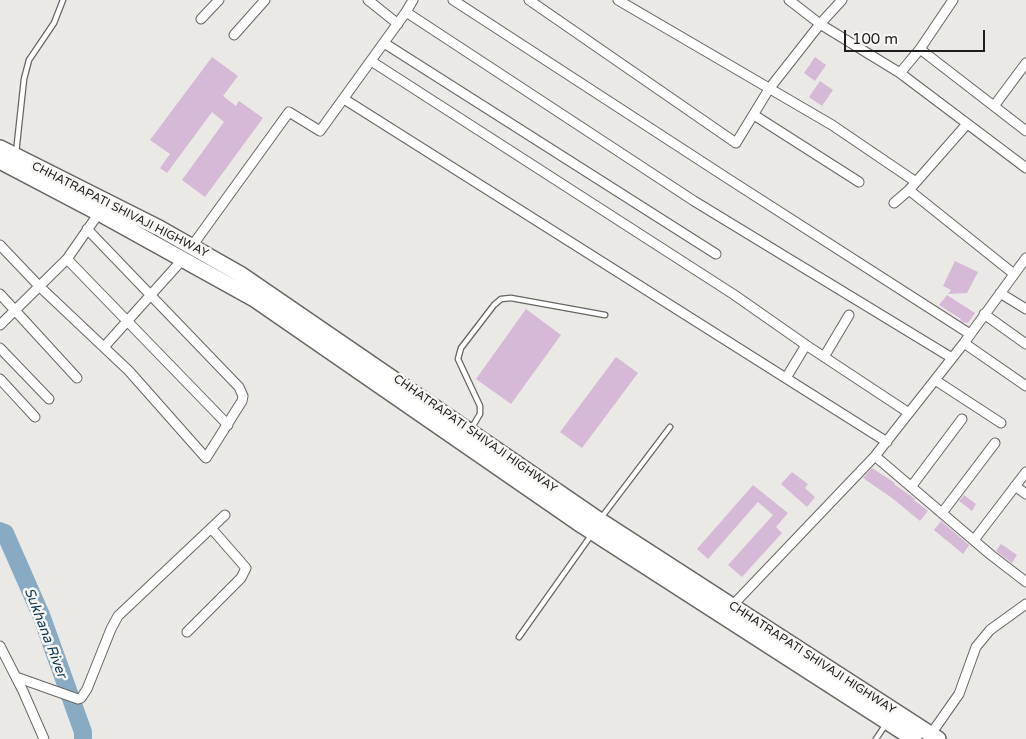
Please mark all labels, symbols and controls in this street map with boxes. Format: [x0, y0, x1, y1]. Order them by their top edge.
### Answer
scale bar [846, 20, 987, 52]
text: 100 m [852, 30, 898, 48]
street label: CHHATRAPATI SHIVAJI HIGHWAY [29, 159, 211, 261]
street label: CHHATRAPATI SHIVAJI HIGHWAY [390, 372, 560, 496]
water label: Sukhana River [20, 586, 70, 680]
street label: CHHATRAPATI SHIVAJI HIGHWAY [726, 598, 898, 718]

